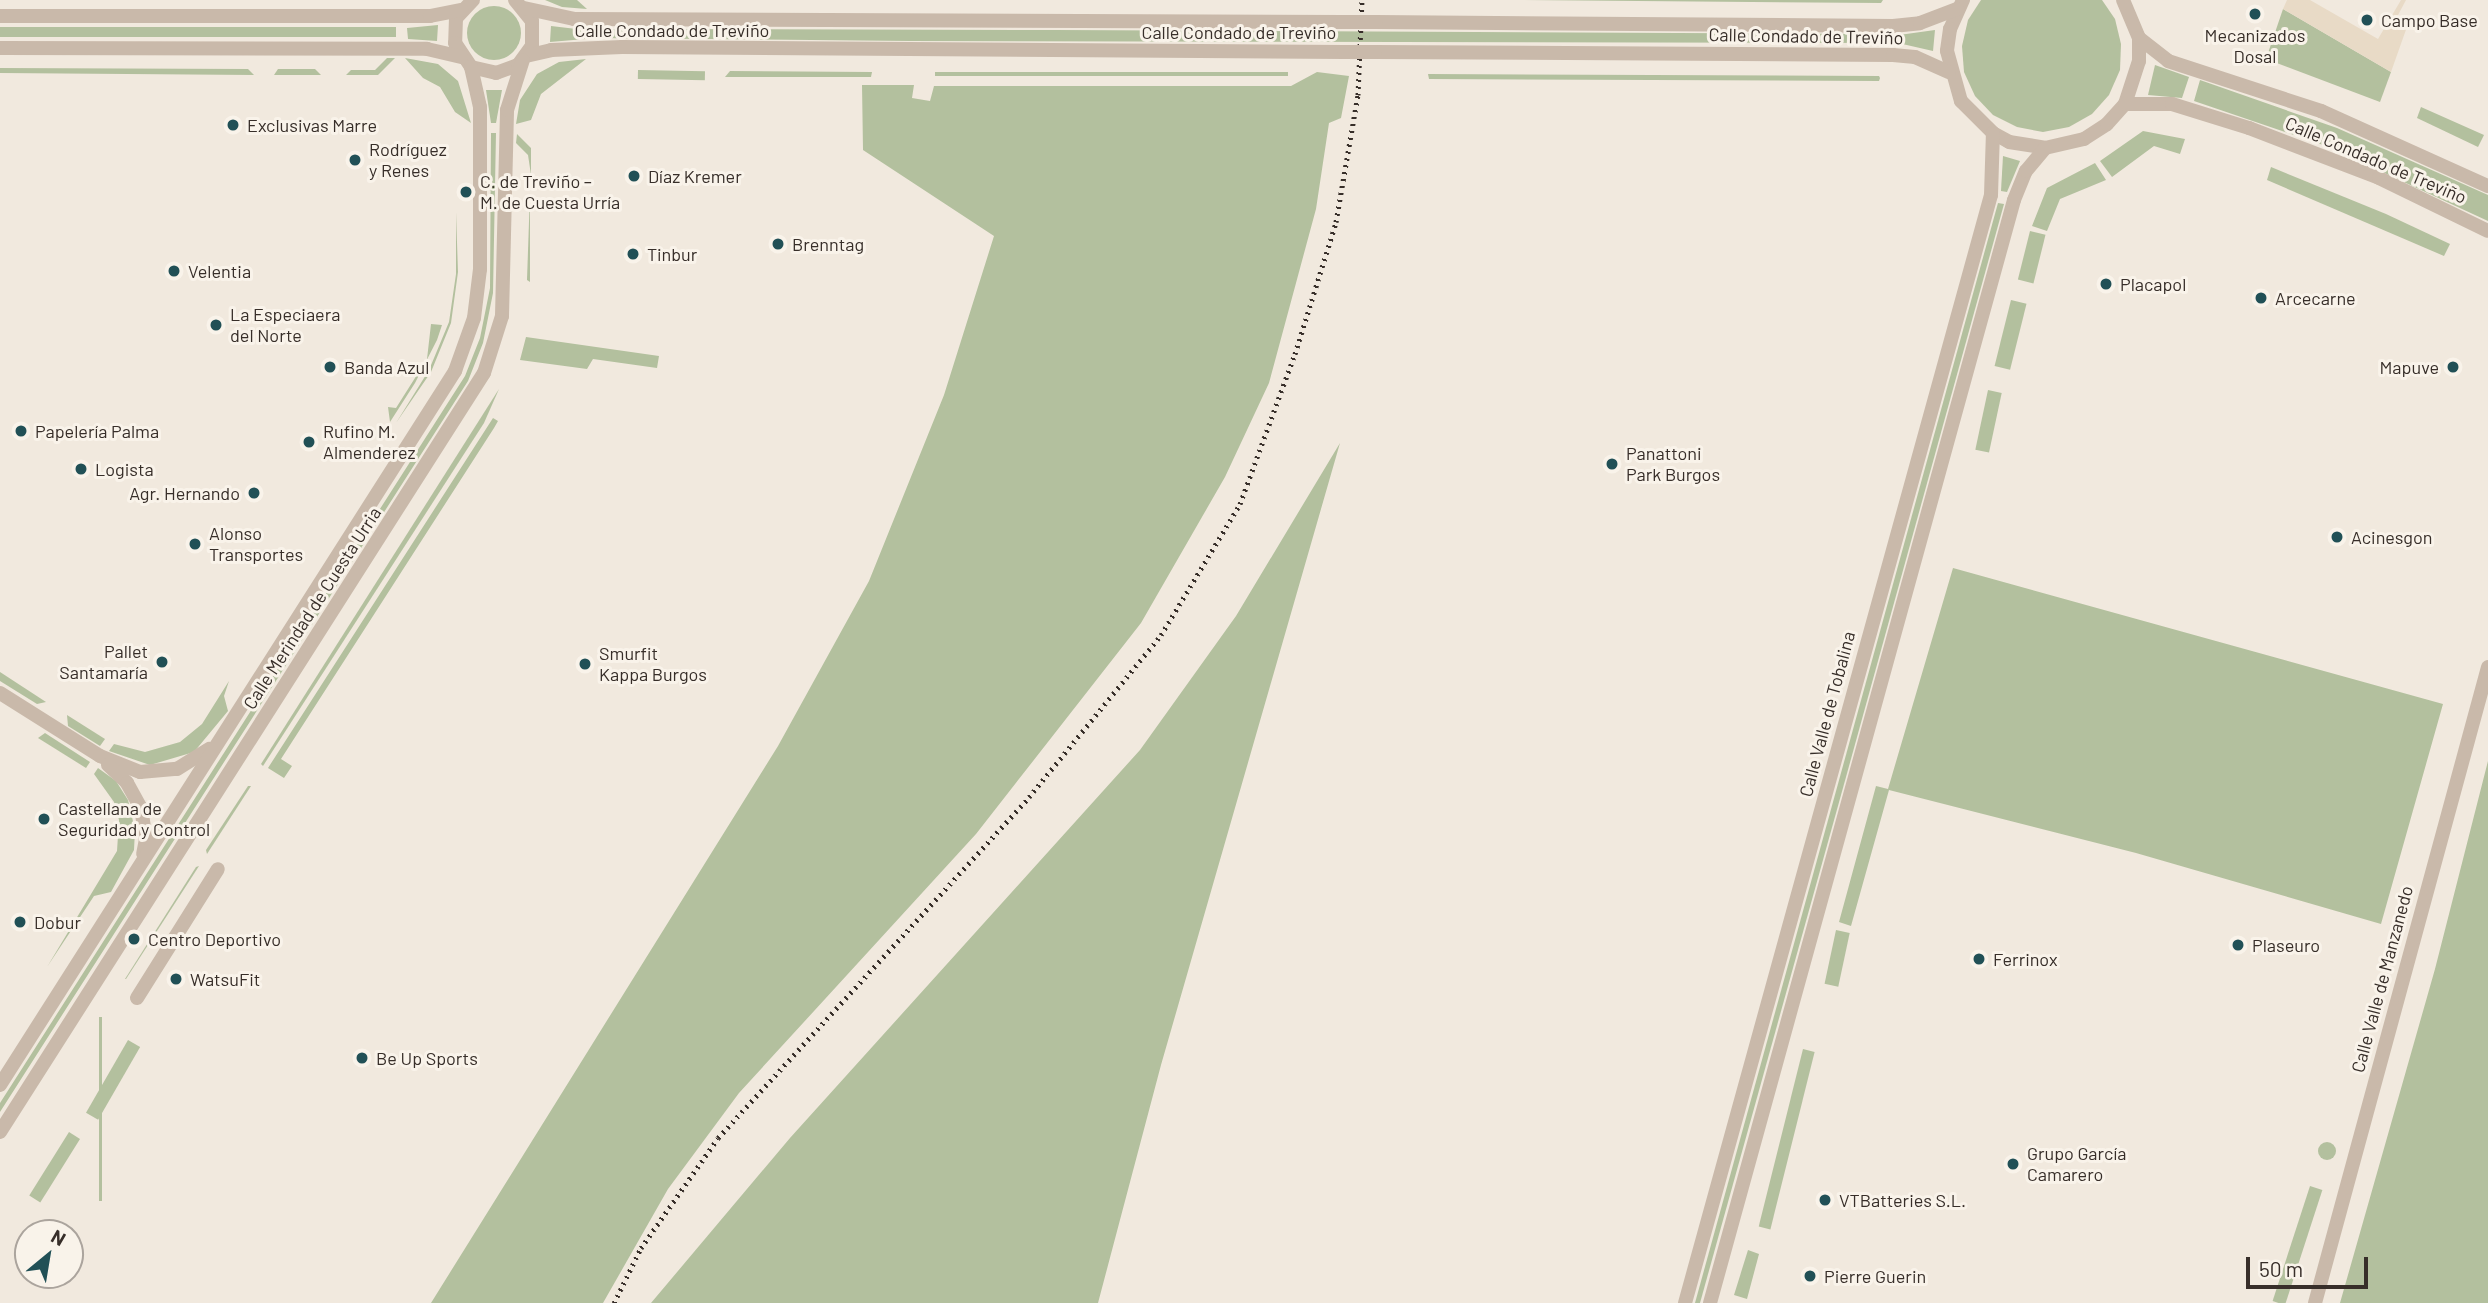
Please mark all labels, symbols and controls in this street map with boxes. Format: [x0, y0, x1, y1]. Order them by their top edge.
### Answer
marker: Mecanizados Dosal [2247, 6, 2263, 22]
place label: Campo Base [2381, 9, 2478, 31]
marker: Campo Base [2359, 12, 2375, 28]
street label: Calle Condado de Treviño [575, 19, 769, 41]
street label: Calle Condado de Treviño [1142, 21, 1336, 43]
street label: Calle Condado de Treviño [1708, 24, 1904, 48]
place label: Mecanizados Dosal [2205, 25, 2305, 68]
street label: Calle Condado de Treviño [2282, 112, 2470, 208]
place label: Exclusivas Marre [247, 114, 377, 136]
marker: Exclusivas Marre [225, 117, 241, 133]
place label: Rodríguez y Renes [369, 139, 447, 182]
marker: Rodríguez y Renes [347, 152, 363, 168]
place label: Díaz Kremer [648, 165, 742, 187]
marker: Díaz Kremer [626, 168, 642, 184]
place label: C. de Treviño – M. de Cuesta Urría [480, 171, 620, 214]
marker: C. de Treviño – M. de Cuesta Urría [458, 184, 474, 200]
place label: Brenntag [792, 233, 864, 255]
marker: Brenntag [770, 236, 786, 252]
place label: Tinbur [647, 243, 697, 265]
marker: Tinbur [625, 246, 641, 262]
place label: Velentia [188, 260, 251, 282]
marker: Velentia [166, 263, 182, 279]
place label: Placapol [2120, 273, 2186, 295]
marker: Placapol [2098, 276, 2114, 292]
place label: Arcecarne [2275, 287, 2356, 309]
marker: Arcecarne [2253, 290, 2269, 306]
place label: La Especiaera del Norte [230, 304, 340, 346]
marker: La Especiaera del Norte [208, 317, 224, 333]
place label: Banda Azul [344, 356, 429, 378]
place label: Mapuve [2380, 356, 2439, 378]
marker: Banda Azul [322, 359, 338, 375]
marker: Mapuve [2445, 359, 2461, 375]
place label: Papelería Palma [35, 420, 159, 442]
place label: Rufino M. Almenderez [323, 421, 415, 464]
marker: Papelería Palma [13, 423, 29, 439]
marker: Rufino M. Almenderez [301, 434, 317, 450]
place label: Panattoni Park Burgos [1626, 443, 1720, 486]
marker: Panattoni Park Burgos [1604, 456, 1620, 472]
place label: Logista [95, 458, 154, 480]
marker: Logista [73, 461, 89, 477]
place label: Agr. Hernando [129, 482, 240, 504]
marker: Agr. Hernando [246, 485, 262, 501]
street label: Calle Merindad de Cuesta Urria [238, 503, 386, 713]
place label: Alonso Transportes [209, 523, 303, 566]
place label: Acinesgon [2351, 526, 2432, 548]
marker: Acinesgon [2329, 529, 2345, 545]
marker: Alonso Transportes [187, 536, 203, 552]
street label: Calle Valle de Tobalina [1795, 629, 1859, 799]
place label: Pallet Santamaría [59, 641, 148, 684]
place label: Smurfit Kappa Burgos [599, 643, 707, 686]
marker: Pallet Santamaría [154, 654, 170, 670]
marker: Smurfit Kappa Burgos [577, 656, 593, 672]
place label: Castellana de Seguridad y Control [58, 798, 210, 840]
marker: Castellana de Seguridad y Control [36, 811, 52, 827]
street label: Calle Valle de Manzanedo [2347, 883, 2417, 1075]
place label: Dobur [34, 911, 81, 933]
marker: Dobur [12, 914, 28, 930]
place label: Centro Deportivo [148, 928, 281, 950]
marker: Centro Deportivo [126, 931, 142, 947]
place label: Plaseuro [2252, 934, 2320, 956]
marker: Plaseuro [2230, 937, 2246, 953]
place label: Ferrinox [1993, 948, 2058, 970]
marker: Ferrinox [1971, 951, 1987, 967]
place label: WatsuFit [190, 968, 260, 990]
marker: WatsuFit [168, 971, 184, 987]
place label: Be Up Sports [376, 1047, 478, 1069]
marker: Be Up Sports [354, 1050, 370, 1066]
place label: Grupo García Camarero [2027, 1143, 2126, 1186]
marker: Grupo García Camarero [2005, 1156, 2021, 1172]
place label: VTBatteries S.L. [1839, 1189, 1966, 1211]
marker: VTBatteries S.L. [1817, 1192, 1833, 1208]
north arrow [14, 1219, 84, 1289]
text: N [48, 1224, 70, 1250]
scale bar [2250, 1244, 2372, 1288]
text: 50 m [2259, 1256, 2303, 1281]
place label: Pierre Guerin [1824, 1265, 1926, 1287]
marker: Pierre Guerin [1802, 1268, 1818, 1284]

